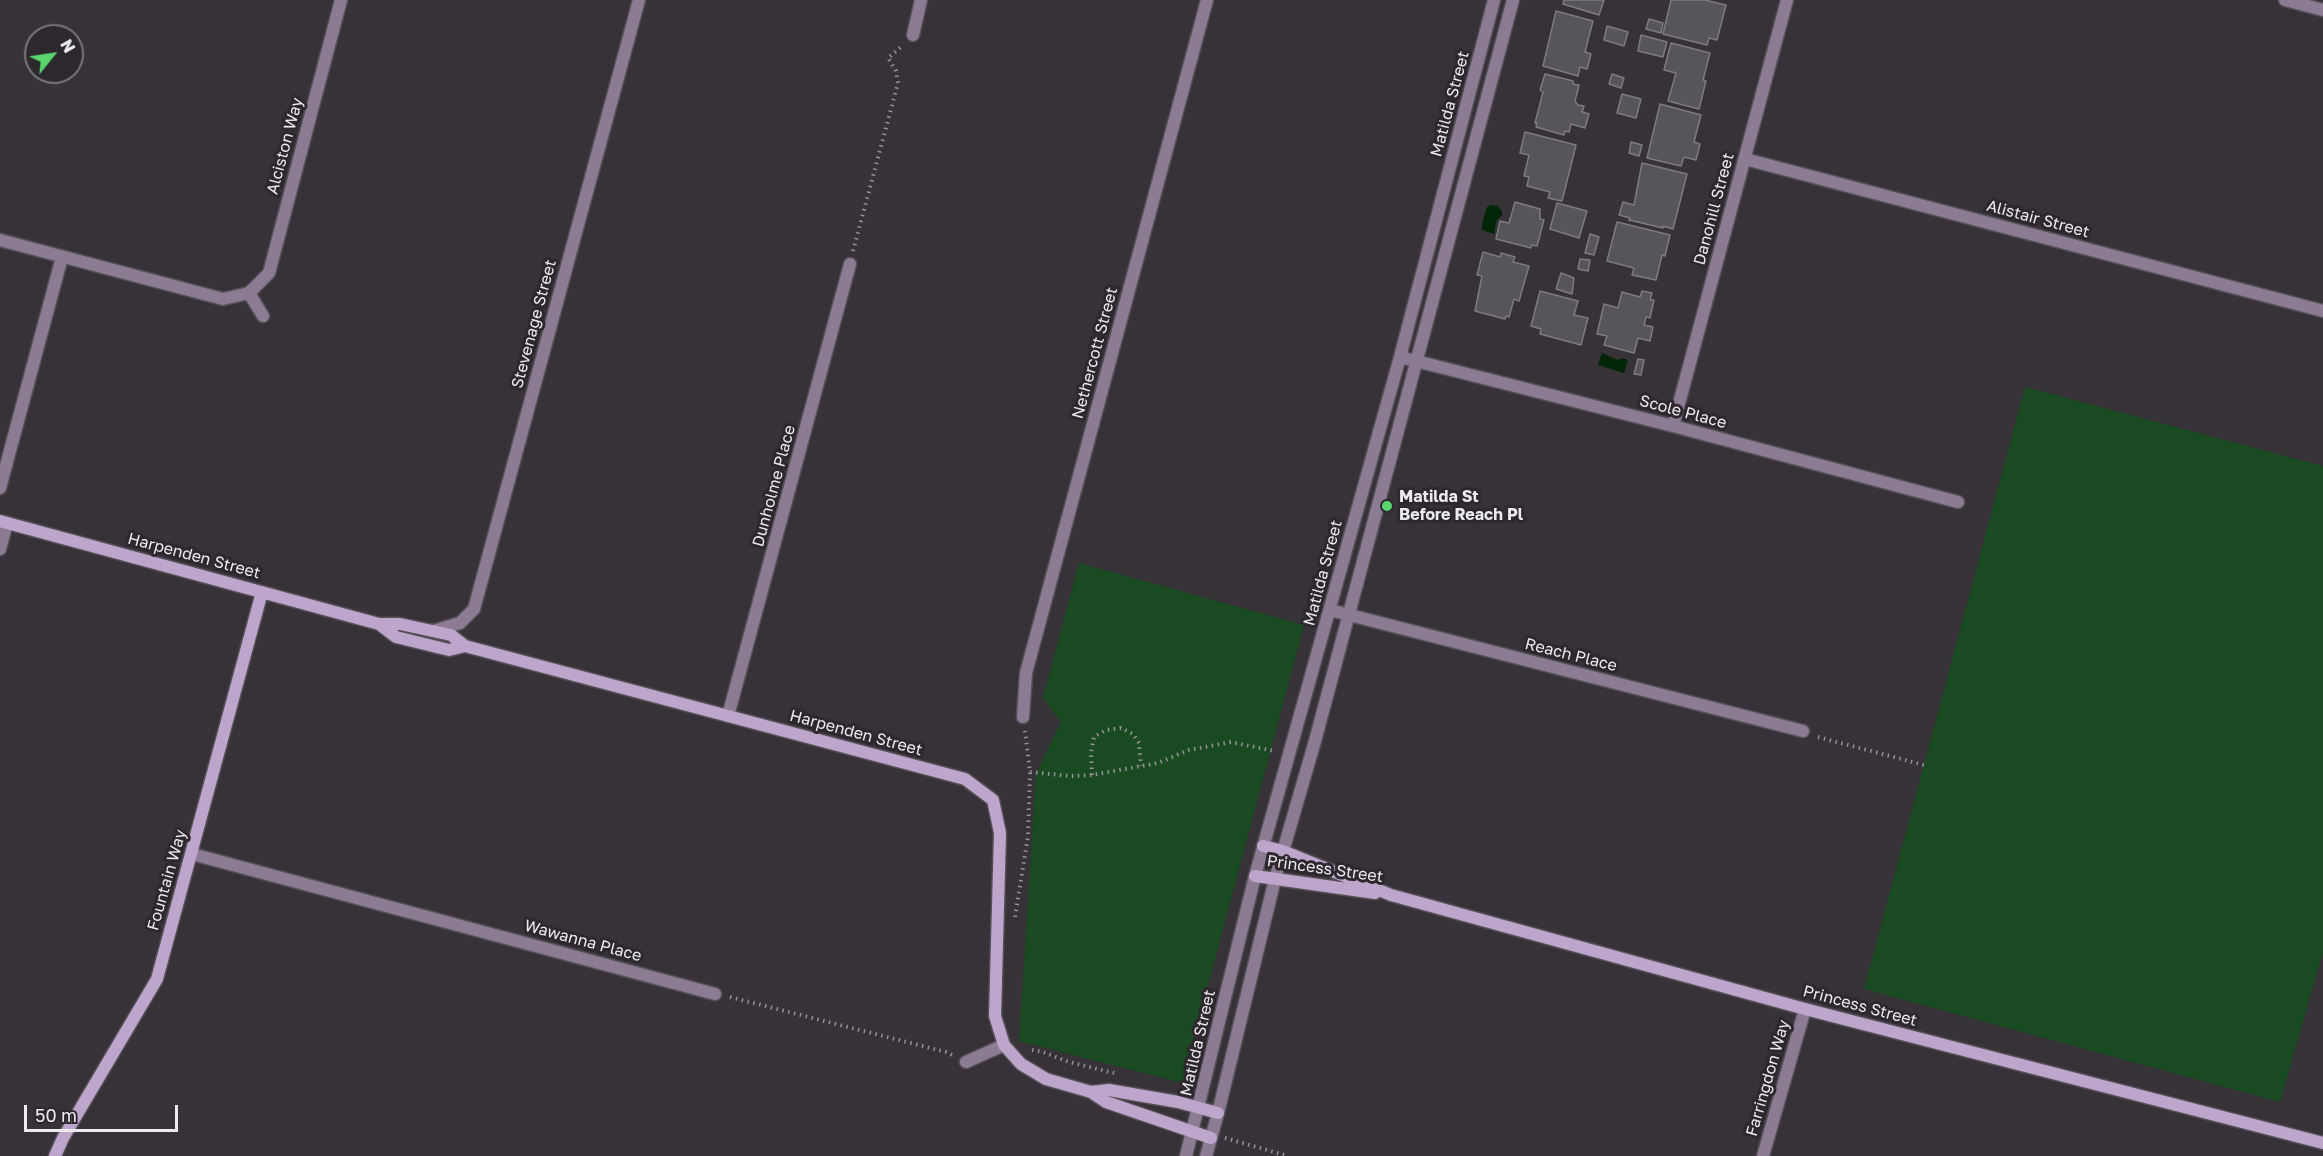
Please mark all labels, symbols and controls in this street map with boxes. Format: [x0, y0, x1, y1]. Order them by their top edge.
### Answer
north arrow [24, 24, 84, 84]
text: N [56, 36, 80, 56]
street label: Matilda Street [1427, 49, 1473, 159]
street label: Alciston Way [263, 96, 307, 196]
street label: Danohill Street [1690, 151, 1738, 267]
street label: Alistair Street [1985, 196, 2091, 242]
street label: Stevenage Street [508, 257, 560, 391]
street label: Nethercott Street [1068, 285, 1122, 421]
street label: Scole Place [1637, 391, 1729, 433]
street label: Dunholme Place [749, 423, 799, 549]
place label: Matilda St Before Reach Pl [1399, 487, 1523, 525]
marker: Matilda St Before Reach Pl [1380, 499, 1394, 513]
street label: Matilda Street [1300, 518, 1346, 628]
street label: Harpenden Street [125, 529, 263, 583]
street label: Reach Place [1523, 634, 1619, 676]
street label: Harpenden Street [787, 706, 925, 760]
street label: Fountain Way [143, 827, 191, 933]
street label: Princess Street [1266, 851, 1384, 887]
street label: Wawanna Place [522, 916, 644, 966]
street label: Princess Street [1801, 982, 1919, 1030]
street label: Matilda Street [1176, 988, 1220, 1098]
street label: Farringdon Way [1742, 1018, 1794, 1138]
scale bar [27, 1093, 182, 1131]
text: 50 m [35, 1104, 77, 1126]

